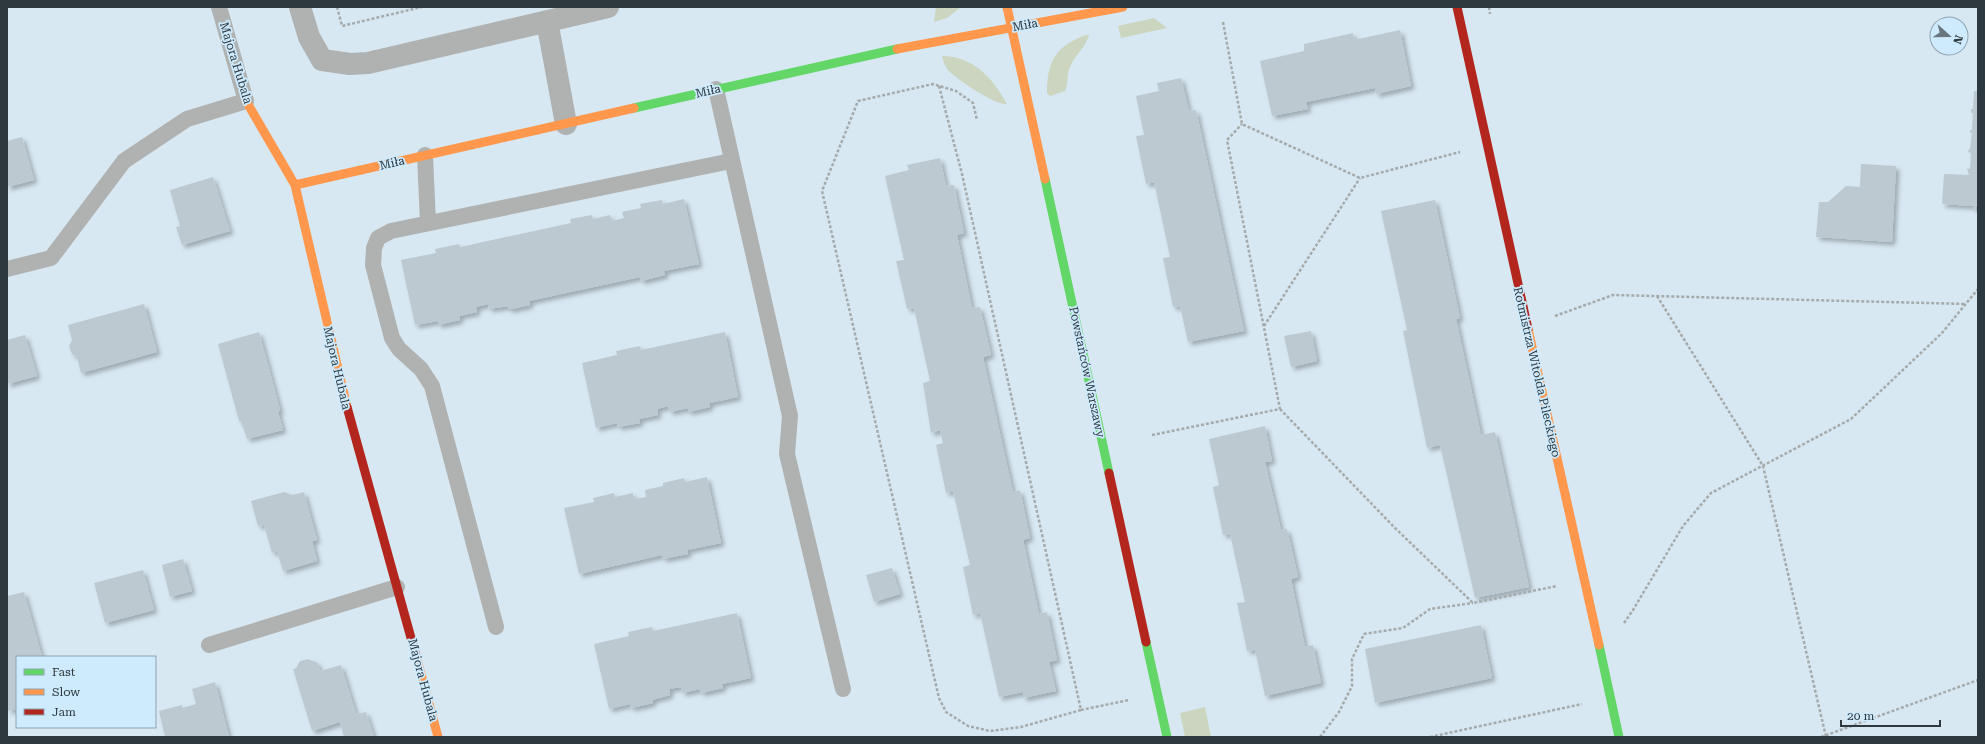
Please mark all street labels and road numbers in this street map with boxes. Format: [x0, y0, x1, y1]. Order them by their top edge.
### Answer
street label: Miła [1011, 16, 1039, 34]
street label: Majora Hubala [217, 20, 255, 106]
street label: Miła [694, 81, 723, 101]
street label: Miła [378, 153, 407, 173]
street label: Rotmistrza Witolda Pileckiego [1511, 286, 1563, 458]
street label: Powstańców Warszawy [1066, 305, 1108, 440]
street label: Majora Hubala [321, 325, 353, 411]
street label: Majora Hubala [405, 637, 441, 723]

